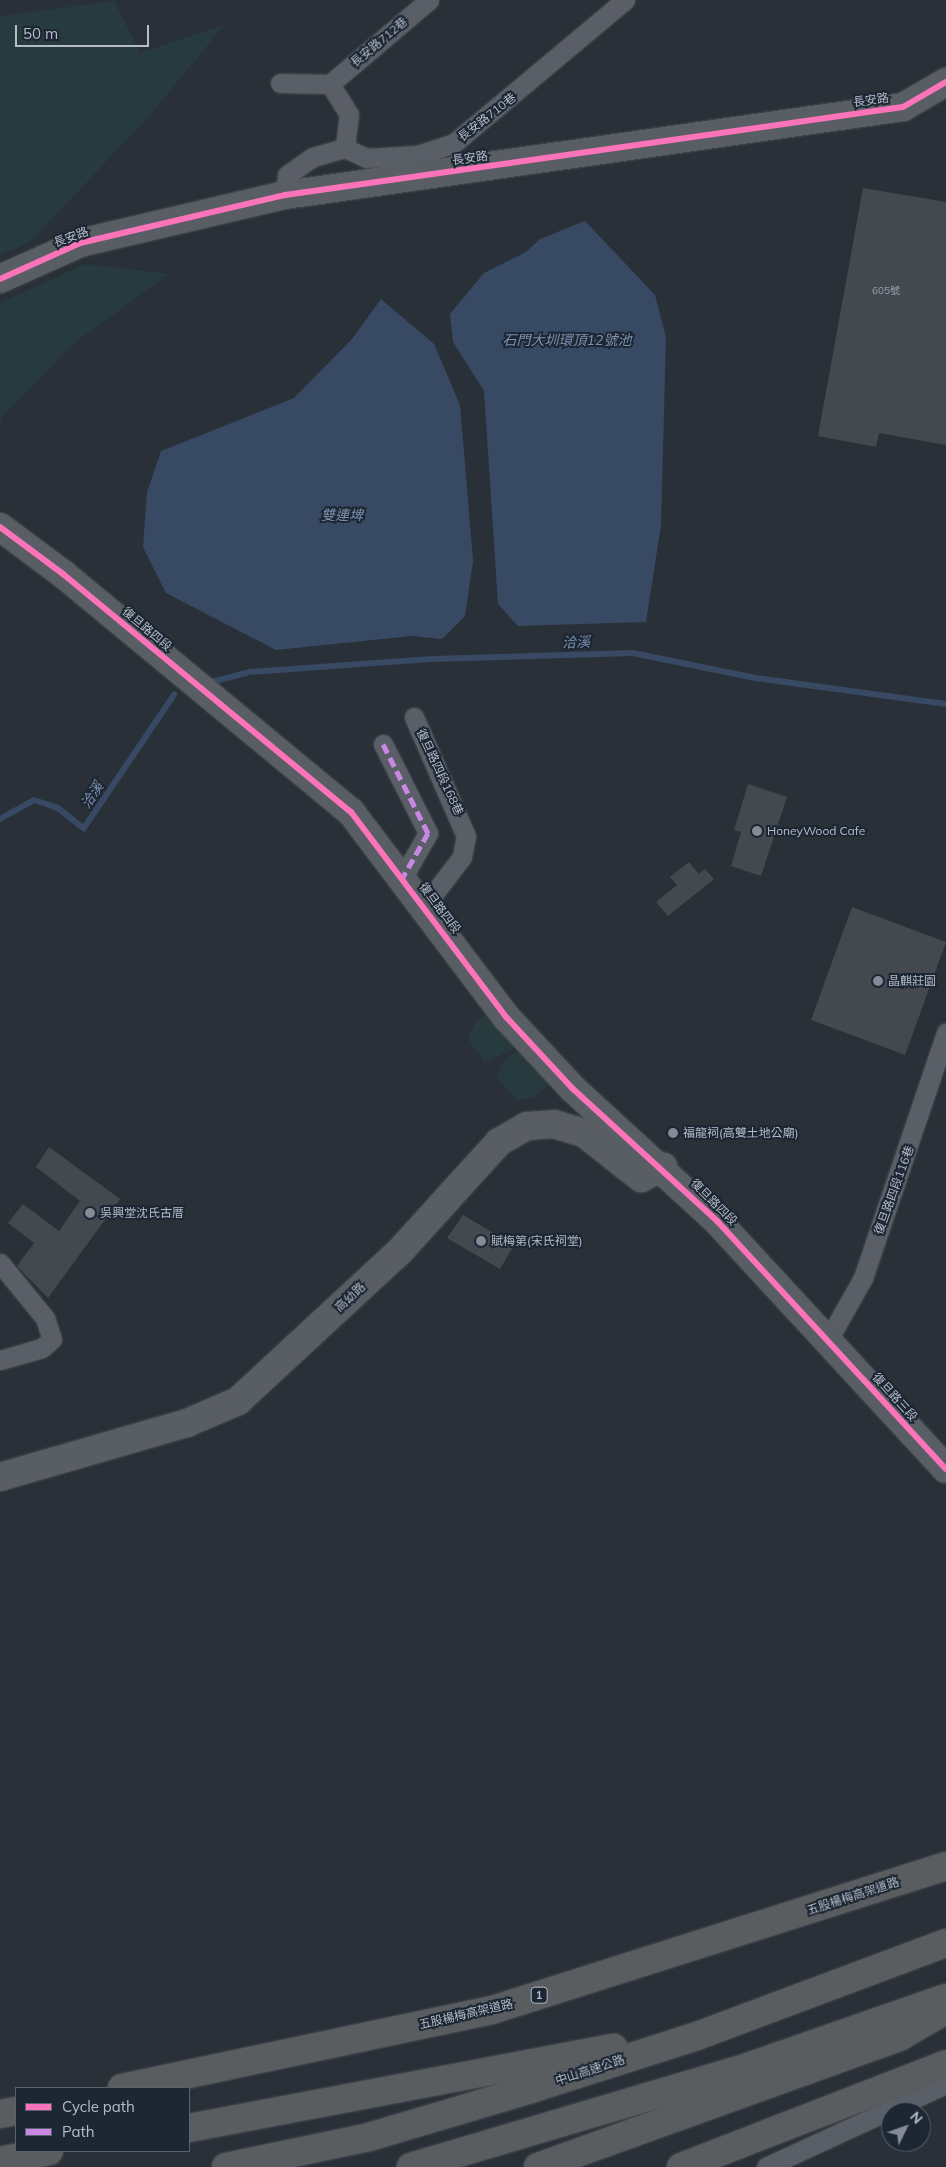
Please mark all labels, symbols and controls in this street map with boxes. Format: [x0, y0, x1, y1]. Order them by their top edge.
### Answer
street label: 長安路712巷 [348, 14, 410, 70]
scale bar [18, 15, 151, 47]
text: 50 m [23, 24, 58, 43]
street label: 長安路710巷 [455, 90, 519, 144]
street label: 長安路 [852, 90, 890, 110]
street label: 長安路 [451, 148, 489, 168]
street label: 長安路 [52, 224, 90, 250]
house number: 605號 [872, 285, 900, 297]
water label: 石門大圳環頂12號池 [503, 332, 631, 348]
water label: 雙連埤 [321, 507, 363, 523]
street label: 復旦路四段 [119, 604, 175, 654]
water label: 洽溪 [562, 633, 590, 651]
street label: 復旦路四段168巷 [414, 727, 466, 817]
water label: 洽溪 [77, 779, 107, 811]
place label: HoneyWood Cafe [767, 824, 865, 838]
marker: HoneyWood Cafe [751, 825, 763, 837]
street label: 復旦路四段 [416, 880, 464, 936]
place label: 晶麒莊園 [888, 974, 936, 988]
marker: 晶麒莊園 [872, 975, 884, 987]
place label: 福龍祠(高雙土地公廟) [683, 1126, 799, 1140]
marker: 福龍祠(高雙土地公廟) [667, 1127, 679, 1139]
street label: 復旦路四段116巷 [871, 1144, 917, 1236]
street label: 復旦路四段 [688, 1176, 740, 1228]
place label: 吳興堂沈氏古厝 [100, 1206, 184, 1220]
marker: 吳興堂沈氏古厝 [84, 1207, 96, 1219]
place label: 賦梅第(宋氏祠堂) [491, 1234, 583, 1248]
marker: 賦梅第(宋氏祠堂) [475, 1235, 487, 1247]
street label: 高幼路 [332, 1279, 368, 1315]
street label: 復旦路三段 [870, 1370, 920, 1424]
street label: 五股楊梅高架道路 [805, 1874, 901, 1918]
road number: 1 [530, 1986, 548, 2004]
street label: 五股楊梅高架道路 [418, 1996, 514, 2032]
street label: 中山高速公路 [554, 2052, 626, 2088]
legend [15, 2087, 190, 2152]
text: Cycle path [62, 2097, 135, 2116]
north arrow [881, 2102, 931, 2152]
text: N [906, 2108, 927, 2128]
text: Path [62, 2122, 94, 2141]

